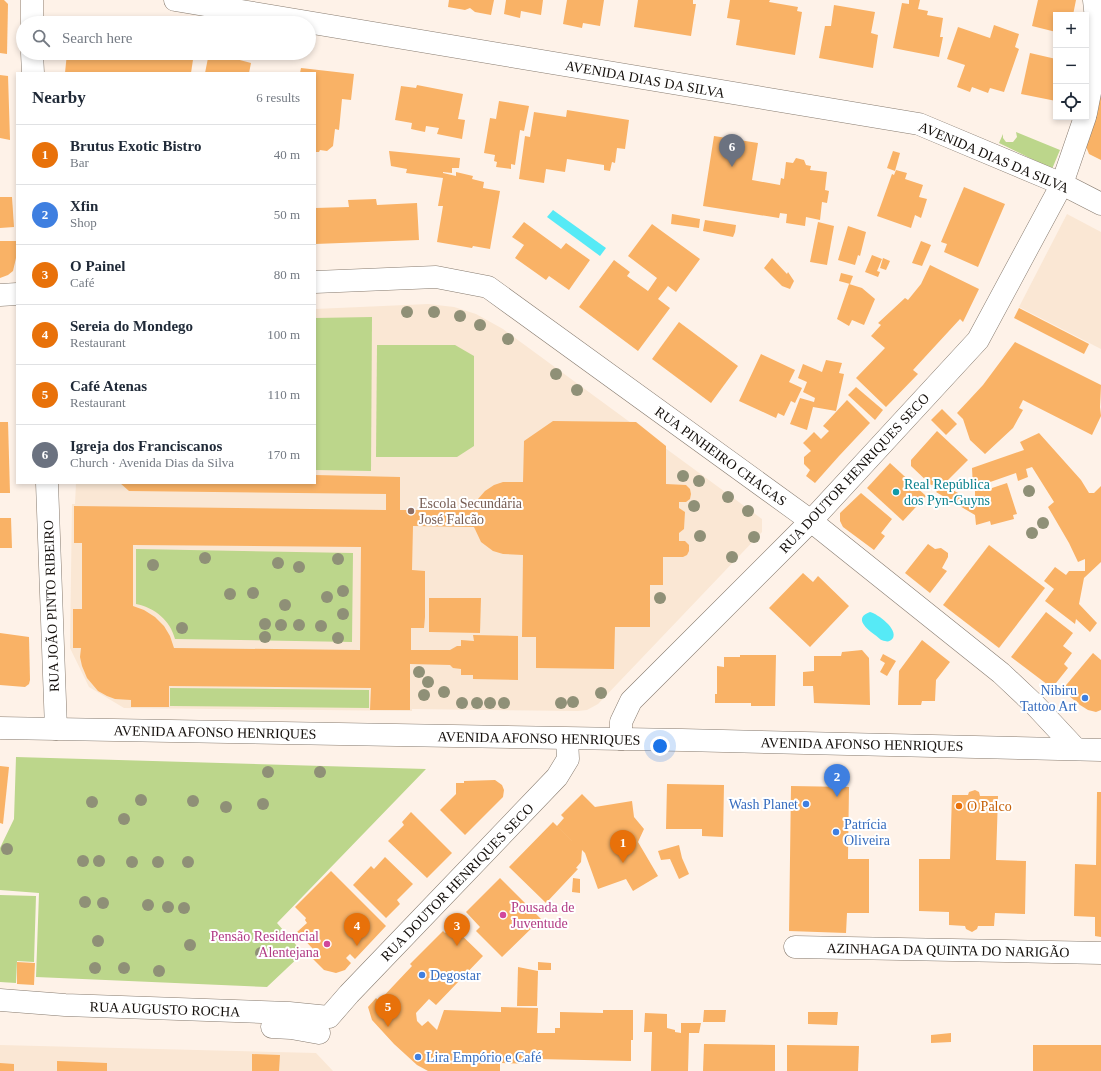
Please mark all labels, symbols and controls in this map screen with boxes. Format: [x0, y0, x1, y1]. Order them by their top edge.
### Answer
map controls [1053, 12, 1089, 120]
button: + [1053, 12, 1089, 48]
search box [16, 16, 316, 60]
icon: search [30, 27, 52, 49]
text: Search here [62, 30, 132, 46]
button: − [1053, 48, 1089, 84]
street label: AVENIDA DIAS DA SILVA [564, 58, 727, 101]
button: locate [1053, 84, 1089, 120]
text: Nearby [32, 88, 86, 107]
text: 6 results [256, 90, 300, 105]
street label: AVENIDA DIAS DA SILVA [916, 119, 1072, 196]
pin: 6 [719, 134, 745, 167]
text: Brutus Exotic Bistro [70, 138, 201, 154]
text: 1 [42, 147, 48, 162]
text: 40 m [274, 147, 300, 162]
text: Bar [70, 155, 89, 170]
text: Xfin [70, 198, 98, 214]
text: 2 [42, 207, 48, 222]
text: 50 m [274, 207, 300, 222]
text: Shop [70, 215, 97, 230]
text: O Painel [70, 258, 125, 274]
text: 3 [42, 267, 48, 282]
text: 80 m [274, 267, 300, 282]
text: Café [70, 275, 95, 290]
text: Sereia do Mondego [70, 318, 193, 334]
text: 4 [42, 327, 48, 342]
text: 100 m [267, 327, 300, 342]
text: Restaurant [70, 335, 126, 350]
text: Café Atenas [70, 378, 147, 394]
text: 5 [42, 387, 48, 402]
text: 110 m [268, 387, 300, 402]
street label: RUA DOUTOR HENRIQUES SECO [776, 391, 932, 556]
text: Restaurant [70, 395, 126, 410]
street label: RUA PINHEIRO CHAGAS [652, 404, 789, 509]
text: Igreja dos Franciscanos [70, 438, 222, 454]
text: 6 [42, 447, 48, 462]
text: 170 m [267, 447, 300, 462]
text: Church · Avenida Dias da Silva [70, 455, 234, 470]
place label: Real República dos Pyn-Guyns [904, 477, 991, 508]
marker: Real República dos Pyn-Guyns [891, 487, 901, 497]
place label: Escola Secundária José Falcão [419, 496, 523, 527]
marker: Escola Secundária José Falcão [406, 506, 416, 516]
street label: RUA JOÃO PINTO RIBEIRO [41, 520, 62, 692]
place label: Nibiru Tattoo Art [1020, 683, 1077, 714]
marker: Nibiru Tattoo Art [1080, 693, 1090, 703]
street label: AVENIDA AFONSO HENRIQUES [113, 723, 316, 742]
street label: AVENIDA AFONSO HENRIQUES [437, 729, 640, 748]
street label: AVENIDA AFONSO HENRIQUES [760, 735, 963, 754]
your location [650, 736, 670, 756]
pin: 2 [824, 764, 850, 797]
place label: Wash Planet [729, 797, 798, 812]
marker: Wash Planet [801, 799, 811, 809]
place label: O Palco [967, 799, 1012, 814]
street label: RUA DOUTOR HENRIQUES SECO [378, 801, 537, 964]
marker: O Palco [954, 801, 964, 811]
place label: Patrícia Oliveira [844, 817, 891, 848]
marker: Patrícia Oliveira [831, 827, 841, 837]
pin: 1 [610, 830, 636, 863]
place label: Pousada de Juventude [511, 900, 574, 931]
marker: Pousada de Juventude [498, 910, 508, 920]
pin: 4 [344, 913, 370, 946]
pin: 3 [444, 913, 470, 946]
place label: Pensão Residencial Alentejana [211, 929, 320, 960]
marker: Pensão Residencial Alentejana [322, 939, 332, 949]
street label: AZINHAGA DA QUINTA DO NARIGÃO [826, 941, 1070, 960]
place label: Degostar [430, 968, 481, 983]
marker: Degostar [417, 970, 427, 980]
pin: 5 [375, 994, 401, 1027]
street label: RUA AUGUSTO ROCHA [89, 999, 241, 1020]
place label: Lira Empório e Café [426, 1050, 541, 1065]
marker: Lira Empório e Café [413, 1052, 423, 1062]

